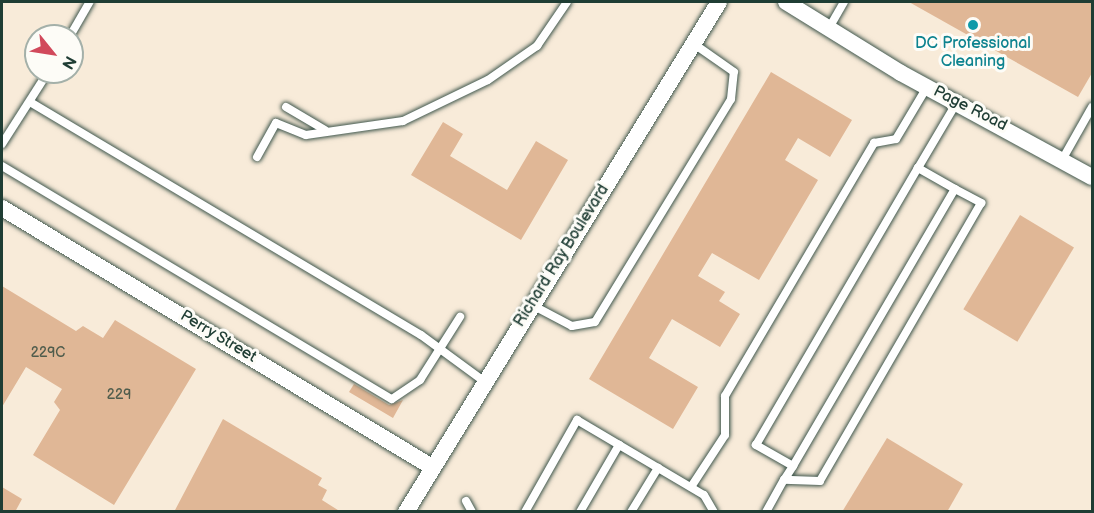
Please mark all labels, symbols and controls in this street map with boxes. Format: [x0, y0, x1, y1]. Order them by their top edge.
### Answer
marker: DC Professional Cleaning [966, 18, 980, 32]
north arrow [24, 24, 84, 84]
place label: DC Professional Cleaning [915, 34, 1031, 72]
text: N [57, 52, 80, 72]
street label: Page Road [930, 82, 1010, 136]
street label: Richard Ray Boulevard [510, 181, 614, 331]
street label: Perry Street [176, 306, 260, 368]
house number: 229C [31, 345, 65, 361]
house number: 229 [107, 387, 131, 403]

